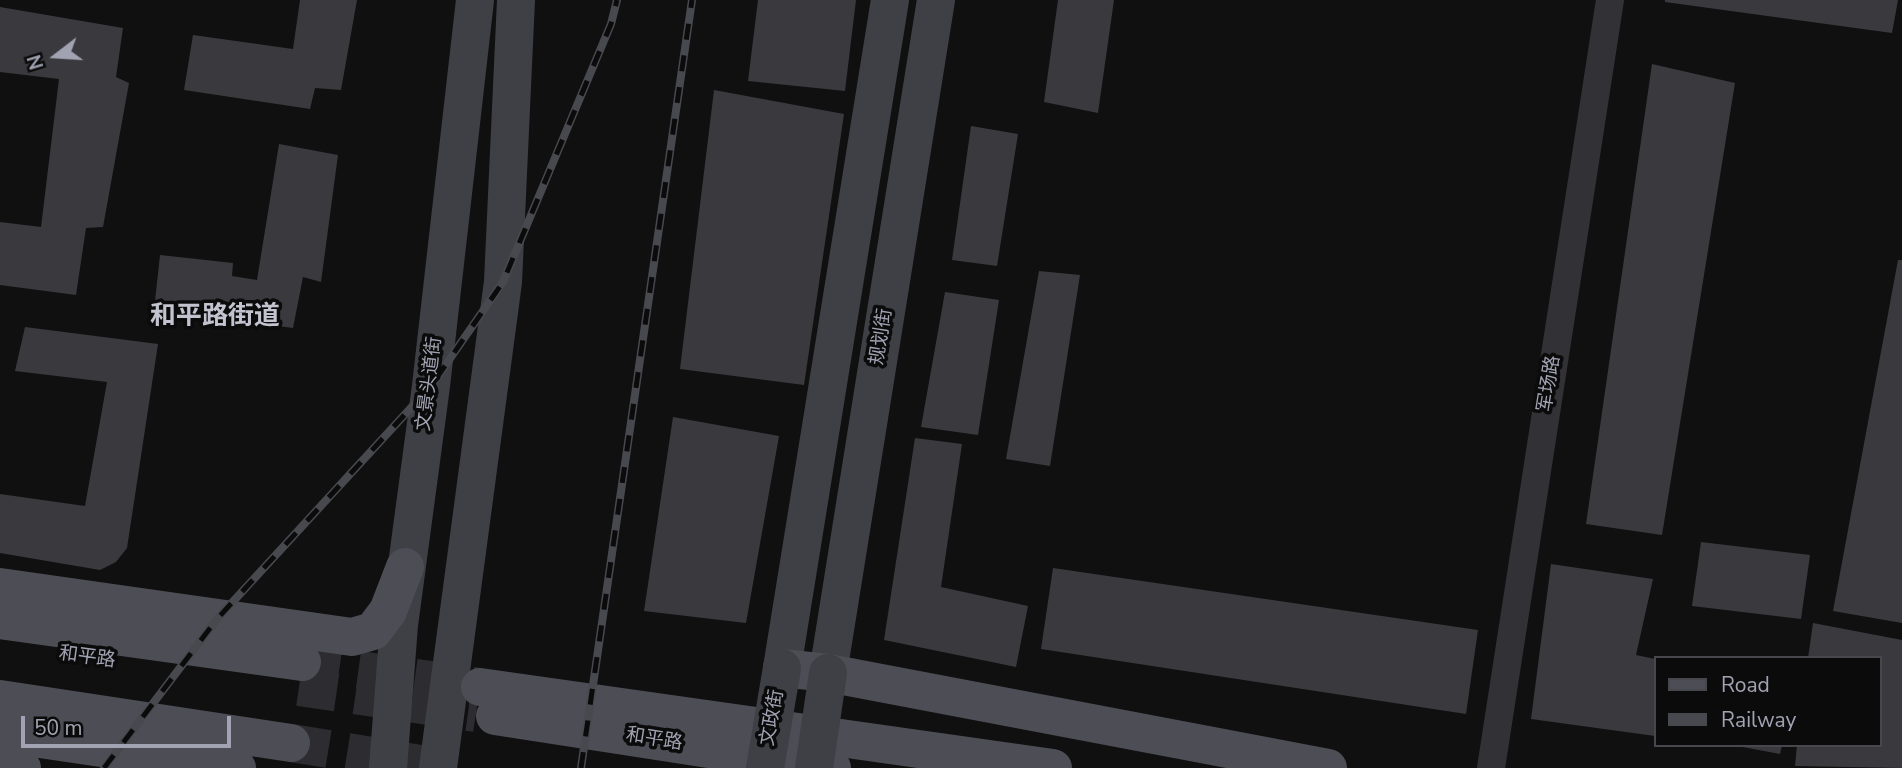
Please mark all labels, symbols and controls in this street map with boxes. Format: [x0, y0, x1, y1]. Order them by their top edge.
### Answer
north arrow [21, 21, 91, 91]
text: N [21, 52, 50, 73]
district label: 和平路街道 [150, 302, 280, 334]
street label: 规划街 [866, 307, 898, 367]
street label: 文景头道街 [413, 335, 447, 433]
street label: 军场路 [1534, 354, 1566, 414]
street label: 和平路 [57, 643, 117, 673]
legend [1654, 656, 1881, 747]
text: Road [1721, 671, 1770, 699]
street label: 文政街 [757, 688, 789, 748]
scale bar [24, 702, 234, 746]
text: Railway [1721, 706, 1796, 734]
text: 50 m [34, 714, 83, 742]
street label: 和平路 [624, 724, 684, 756]

